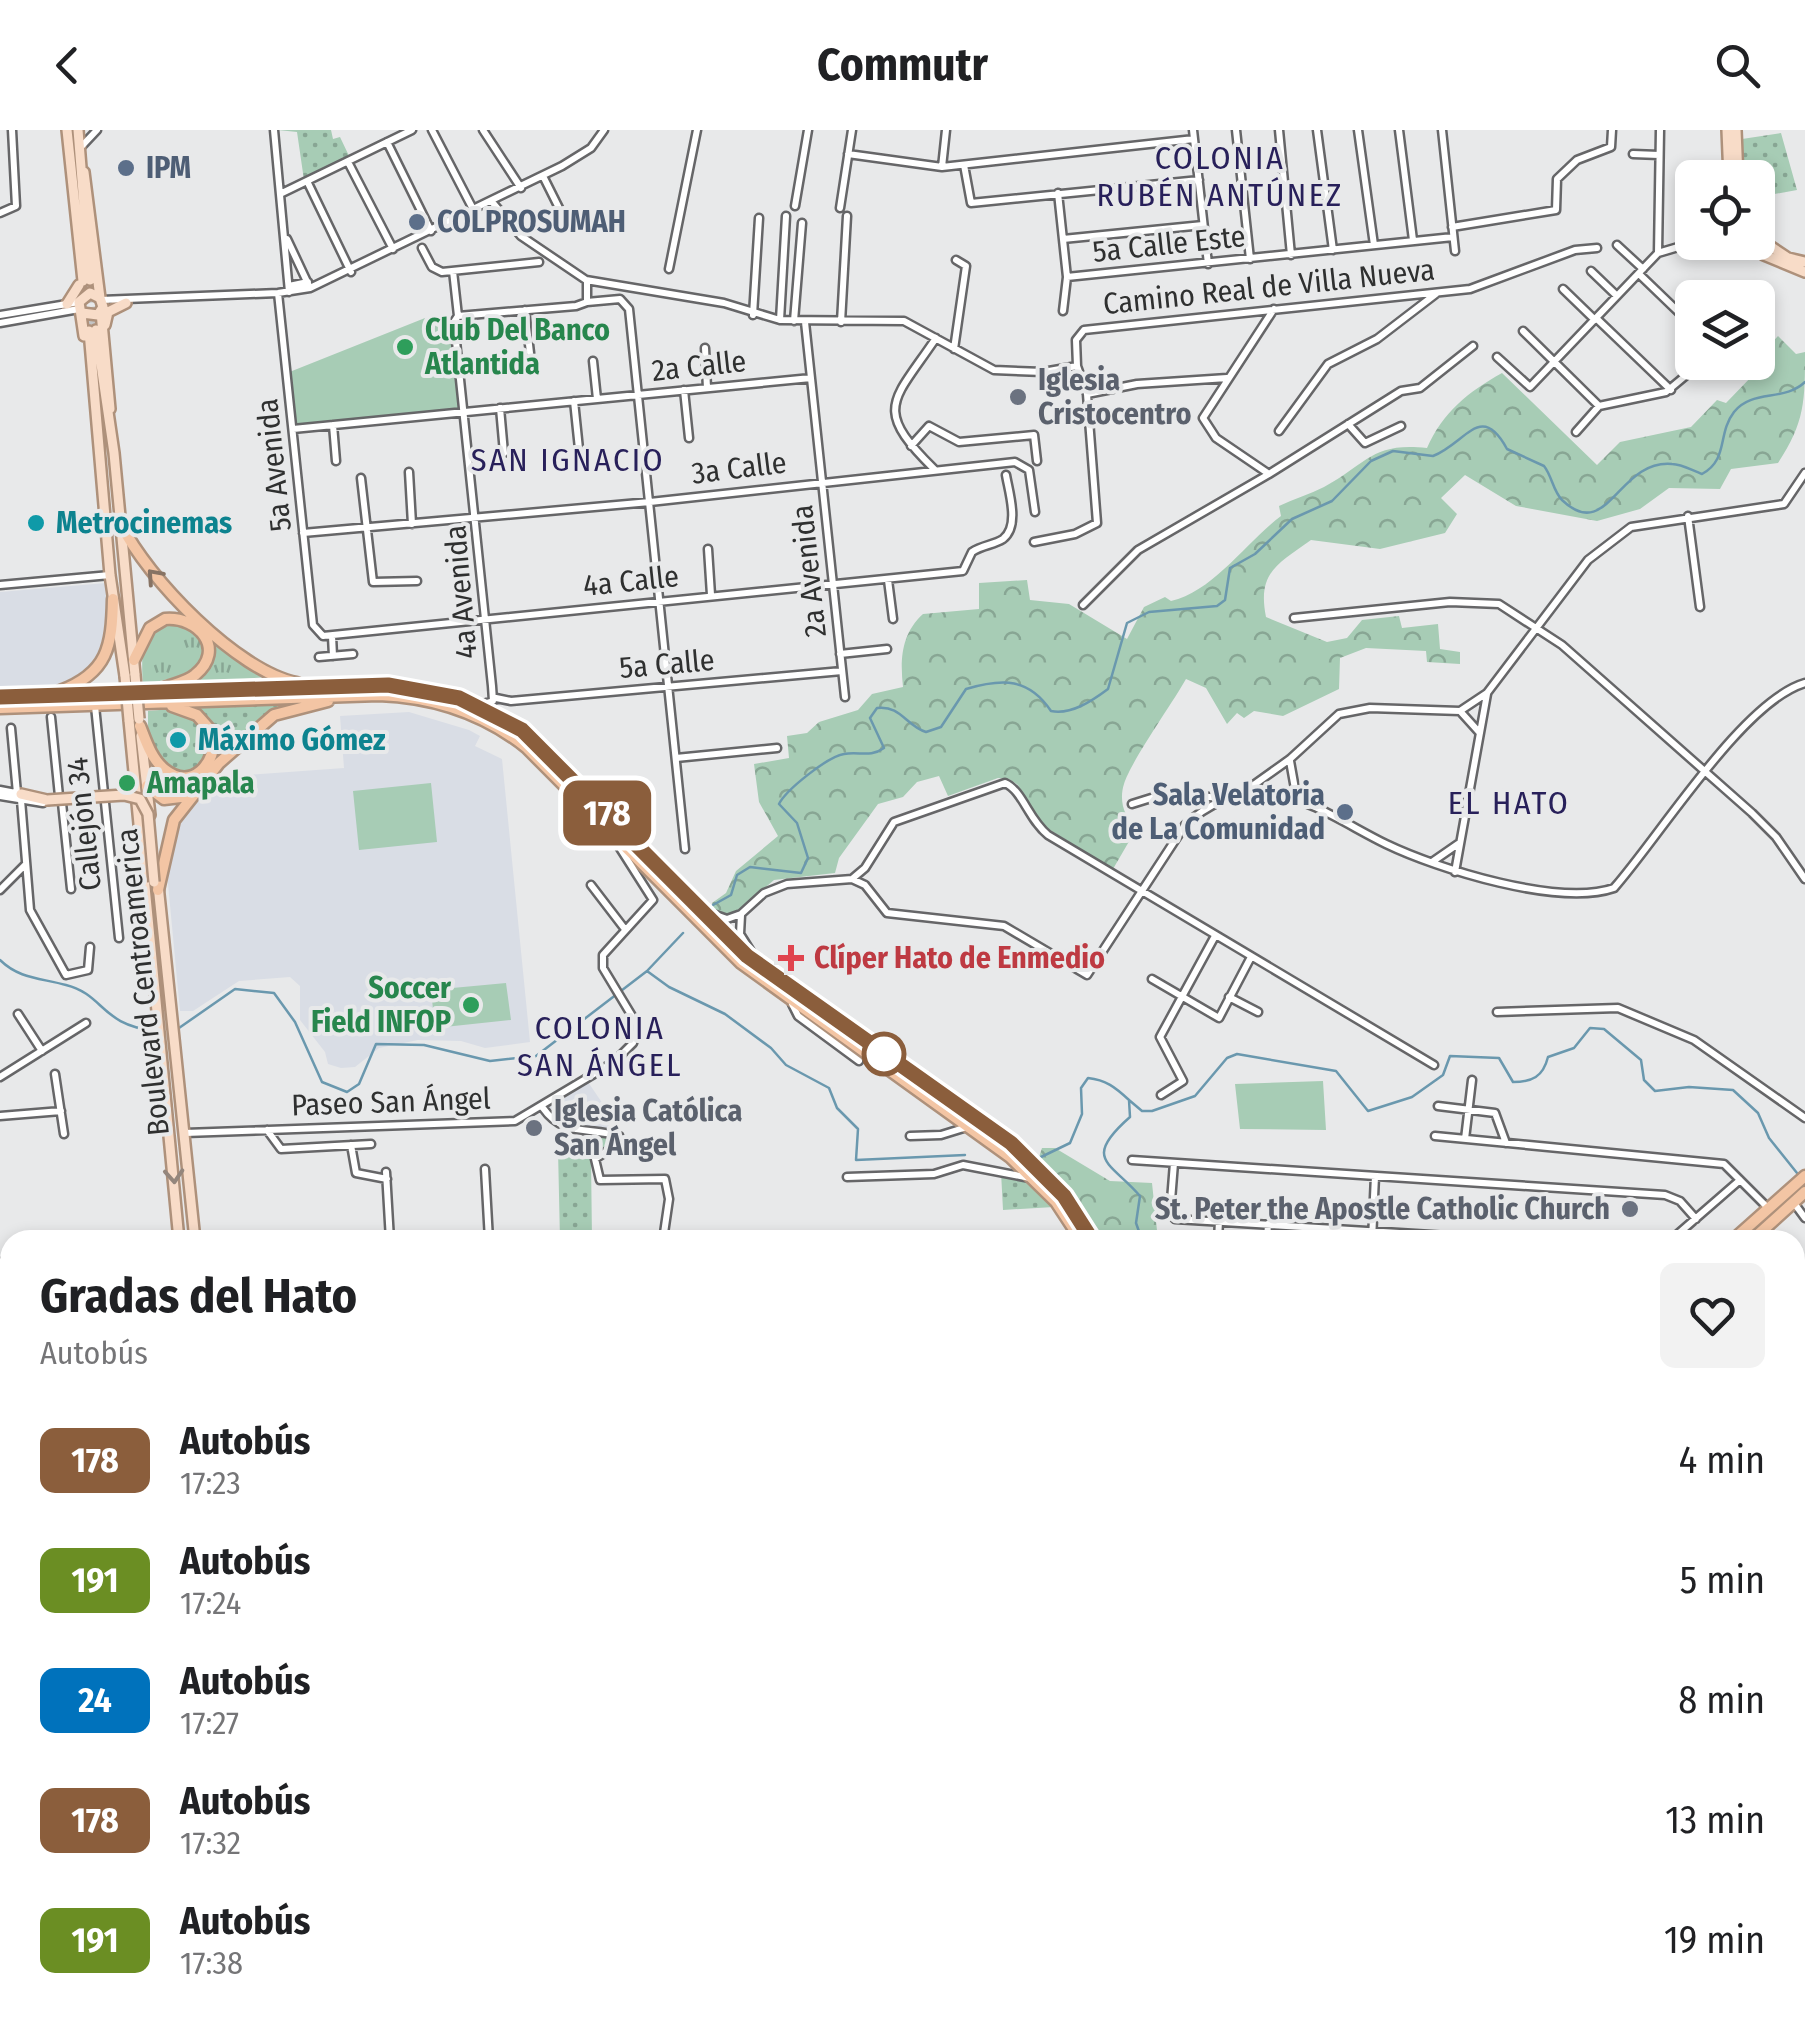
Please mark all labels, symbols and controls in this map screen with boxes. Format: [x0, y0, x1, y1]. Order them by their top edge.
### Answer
icon: back [40, 38, 95, 93]
text: Commutr [817, 38, 988, 92]
icon: search [1710, 38, 1765, 93]
district label: COLONIA RUBÉN ANTÚNEZ [1096, 139, 1344, 214]
place label: IPM [146, 150, 191, 186]
marker: IPM [115, 157, 137, 179]
map controls [1675, 160, 1775, 380]
button: locate [1675, 160, 1775, 260]
place label: COLPROSUMAH [437, 204, 626, 240]
marker: COLPROSUMAH [406, 211, 428, 233]
street label: 5a Calle Este [1091, 218, 1247, 270]
street label: Camino Real de Villa Nueva [1101, 252, 1437, 322]
button: layers [1675, 280, 1775, 380]
place label: Club Del Banco Atlantida [424, 312, 610, 382]
marker: Club Del Banco Atlantida [394, 336, 416, 358]
street label: 2a Calle [650, 343, 748, 389]
place label: Iglesia Cristocentro [1038, 362, 1191, 432]
marker: Iglesia Cristocentro [1007, 386, 1029, 408]
street label: 5a Avenida [249, 397, 299, 533]
district label: SAN IGNACIO [471, 441, 665, 479]
street label: 3a Calle [690, 444, 788, 492]
street label: 2a Avenida [784, 503, 834, 639]
place label: Metrocinemas [56, 505, 232, 541]
marker: Metrocinemas [25, 512, 47, 534]
street label: 4a Avenida [437, 524, 485, 660]
street label: 4a Calle [581, 558, 681, 604]
one-way arrow [148, 569, 166, 588]
street label: 5a Calle [618, 642, 716, 686]
place label: Máximo Gómez [198, 722, 386, 758]
marker: Máximo Gómez [167, 729, 189, 751]
street label: Callejón 34 [59, 756, 109, 892]
place label: Amapala [146, 765, 255, 801]
marker: Amapala [116, 772, 138, 794]
place label: Sala Velatoria de La Comunidad [1112, 777, 1325, 847]
line badge: 178 [550, 780, 664, 846]
district label: EL HATO [1448, 784, 1570, 822]
text: 178 [583, 792, 631, 834]
marker: Sala Velatoria de La Comunidad [1334, 801, 1356, 823]
street label: Boulevard Centroamerica [109, 827, 177, 1137]
place label: Clíper Hato de Enmedio [814, 940, 1105, 976]
marker: Clíper Hato de Enmedio [778, 945, 804, 971]
place label: Soccer Field INFOP [311, 970, 452, 1040]
marker: Soccer Field INFOP [460, 994, 482, 1016]
district label: COLONIA SAN ÁNGEL [517, 1009, 683, 1084]
unlabelled marker [863, 1033, 905, 1075]
street label: Paseo San Ángel [291, 1081, 491, 1123]
place label: Iglesia Católica San Ángel [554, 1093, 742, 1163]
marker: Iglesia Católica San Ángel [523, 1117, 545, 1139]
one-way arrow [163, 1168, 184, 1184]
place label: St. Peter the Apostle Catholic Church [1155, 1191, 1610, 1227]
marker: St. Peter the Apostle Catholic Church [1619, 1198, 1641, 1220]
button: heart [1660, 1263, 1765, 1368]
text: Gradas del Hato [40, 1267, 357, 1325]
text: Autobús [40, 1334, 148, 1372]
text: Autobús [180, 1418, 310, 1464]
text: 4 min [1679, 1437, 1765, 1483]
text: 178 [71, 1439, 119, 1481]
text: 17:23 [180, 1464, 241, 1502]
text: Autobús [180, 1538, 310, 1584]
text: 5 min [1680, 1557, 1765, 1603]
text: 191 [71, 1559, 119, 1601]
text: 17:24 [180, 1584, 241, 1622]
text: Autobús [180, 1658, 310, 1704]
text: 8 min [1678, 1677, 1765, 1723]
text: 24 [78, 1679, 112, 1721]
text: 17:27 [180, 1704, 239, 1742]
text: Autobús [180, 1778, 310, 1824]
text: 13 min [1665, 1797, 1765, 1843]
text: 178 [71, 1799, 119, 1841]
text: 17:32 [180, 1824, 241, 1862]
text: Autobús [180, 1898, 310, 1944]
text: 19 min [1664, 1917, 1765, 1963]
text: 191 [71, 1919, 119, 1961]
text: 17:38 [180, 1944, 243, 1982]

